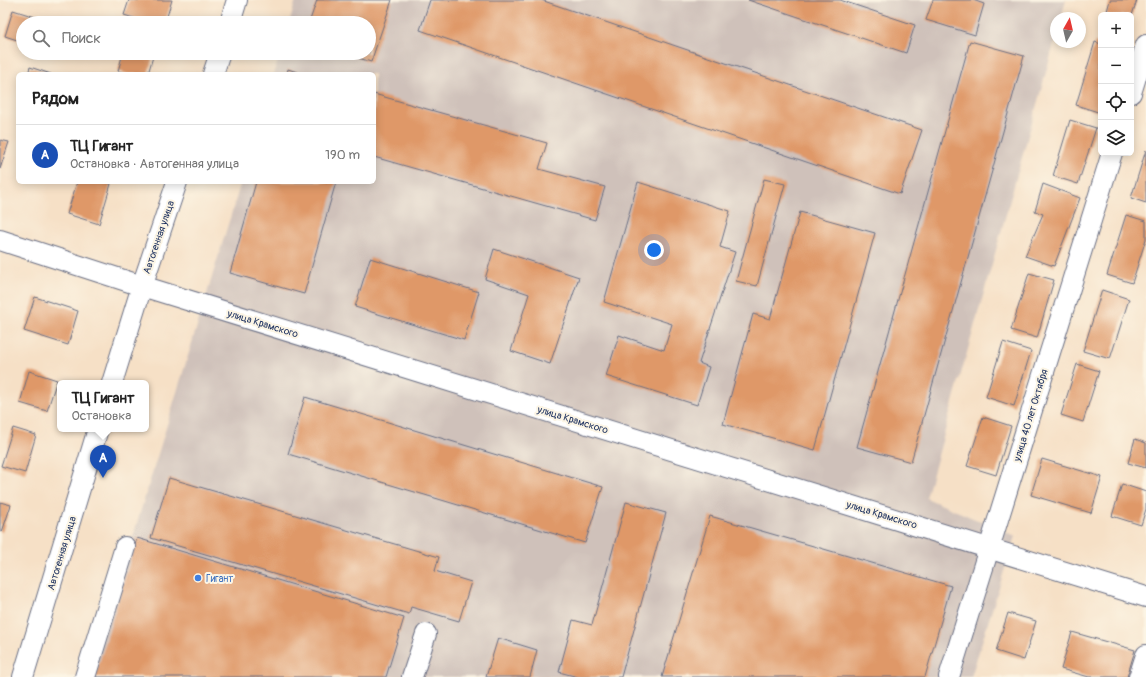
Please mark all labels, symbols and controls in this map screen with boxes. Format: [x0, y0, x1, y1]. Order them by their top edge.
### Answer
north arrow [1050, 12, 1086, 48]
map controls [1098, 12, 1134, 156]
button: + [1098, 12, 1134, 48]
search box [16, 16, 376, 60]
icon: search [30, 27, 52, 49]
text: Поиск [62, 29, 101, 48]
button: − [1098, 48, 1134, 84]
button: locate [1098, 84, 1134, 120]
text: Рядом [32, 88, 79, 109]
button: layers [1098, 120, 1134, 156]
text: ТЦ Гигант [70, 137, 133, 156]
text: A [41, 147, 49, 163]
text: 190 m [325, 147, 360, 163]
text: Остановка · Автогенная улица [70, 156, 239, 172]
street label: Автогенная улица [141, 199, 177, 275]
your location [644, 240, 664, 260]
street label: улица Крамского [225, 307, 300, 341]
street label: улица 40 лет Октября [1011, 368, 1051, 464]
popup [57, 380, 149, 432]
text: ТЦ Гигант [71, 389, 135, 408]
street label: улица Крамского [535, 403, 610, 437]
text: Остановка [71, 408, 131, 424]
pin: A [90, 445, 116, 478]
street label: улица Крамского [844, 498, 919, 532]
street label: Автогенная улица [45, 515, 79, 592]
marker: Гигант [193, 573, 203, 583]
place label: Гигант [206, 573, 233, 585]

